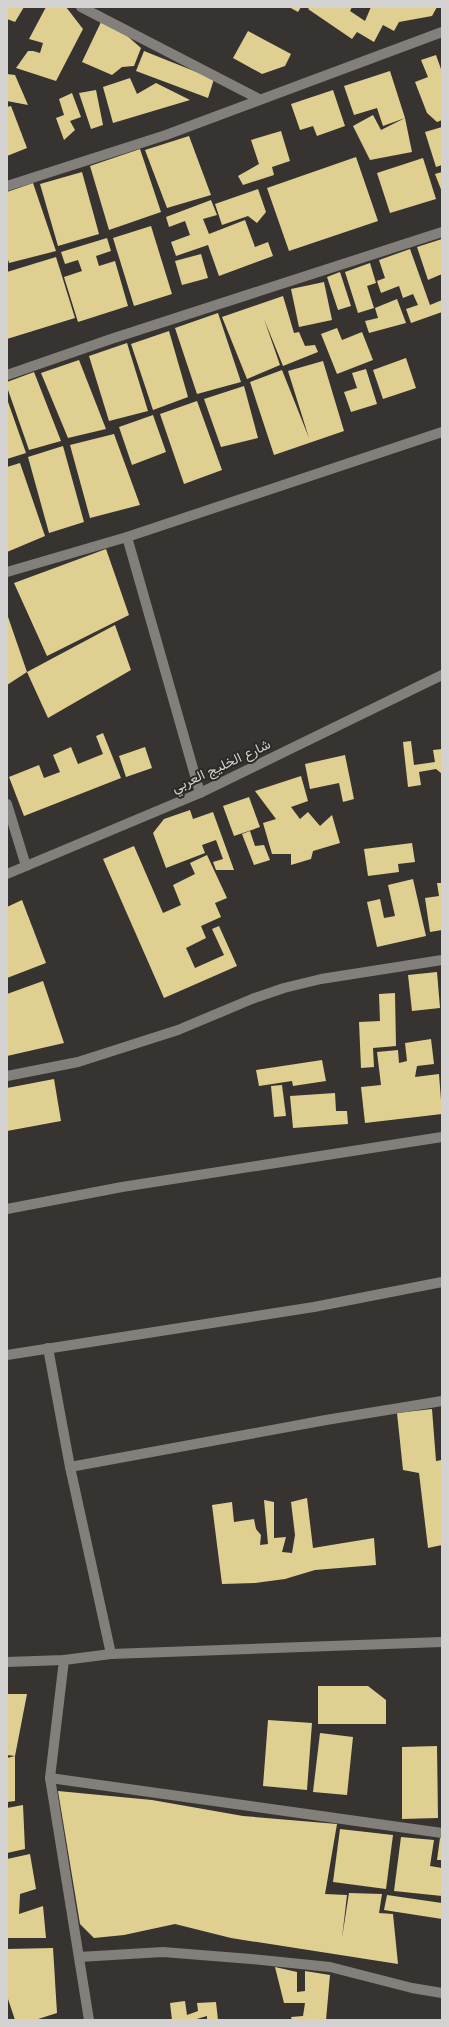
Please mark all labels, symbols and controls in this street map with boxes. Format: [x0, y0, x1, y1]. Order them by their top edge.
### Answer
street label: شارع الخليج العربي [169, 736, 274, 799]

